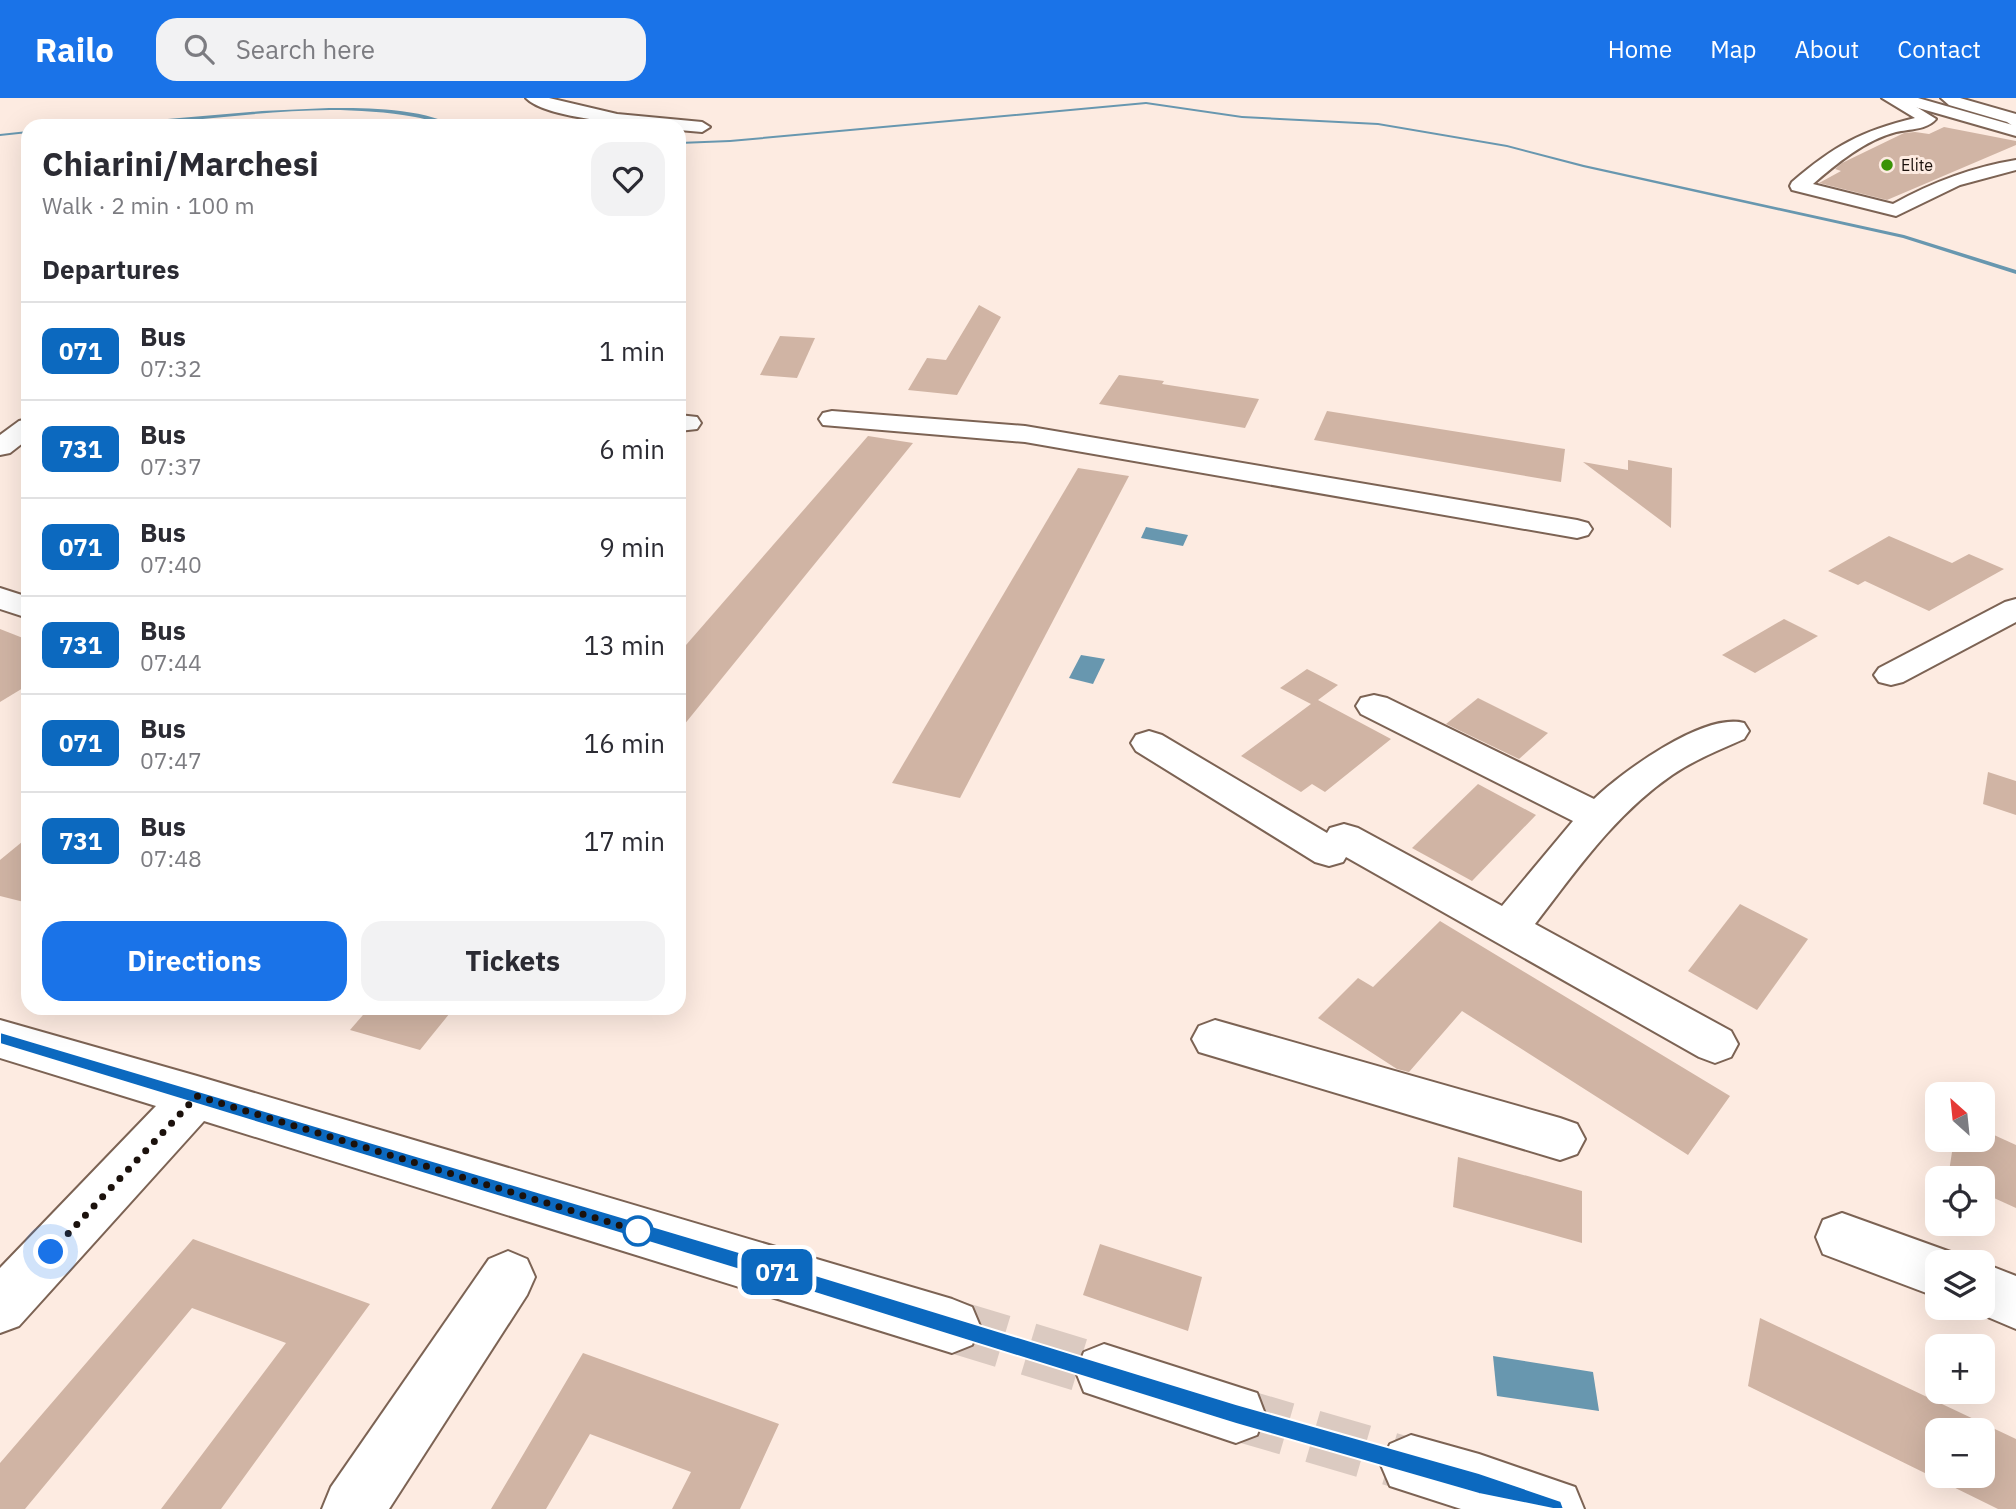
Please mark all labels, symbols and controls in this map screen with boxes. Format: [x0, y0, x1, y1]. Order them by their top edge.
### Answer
search box [156, 18, 646, 81]
text: Railo [35, 28, 114, 71]
icon: search [180, 30, 218, 68]
text: Search here [236, 32, 375, 66]
text: Home [1608, 33, 1672, 65]
text: Map [1710, 33, 1756, 65]
text: About [1794, 33, 1859, 65]
text: Contact [1897, 33, 1981, 65]
text: Chiarini/Marchesi [42, 142, 319, 185]
button: heart [591, 142, 665, 216]
place label: Elite [1901, 155, 1933, 175]
marker: Elite [1879, 157, 1895, 173]
text: Walk · 2 min · 100 m [42, 190, 255, 220]
text: Departures [42, 252, 180, 286]
text: Bus [140, 319, 186, 353]
text: 1 min [599, 334, 665, 368]
text: 071 [59, 335, 102, 367]
text: 07:32 [140, 353, 202, 383]
text: Bus [140, 417, 186, 451]
text: 6 min [599, 432, 665, 466]
text: 731 [59, 433, 102, 465]
text: 07:37 [140, 451, 202, 481]
text: Bus [140, 515, 186, 549]
text: 9 min [599, 530, 665, 564]
text: 071 [59, 531, 102, 563]
text: 07:40 [140, 549, 202, 579]
text: Bus [140, 613, 186, 647]
text: 13 min [584, 628, 665, 662]
text: 731 [59, 629, 102, 661]
text: 07:44 [140, 647, 202, 677]
text: Bus [140, 711, 186, 745]
text: 16 min [584, 726, 665, 760]
text: 071 [59, 727, 102, 759]
text: 07:47 [140, 745, 202, 775]
text: Bus [140, 809, 186, 843]
text: 17 min [584, 824, 665, 858]
text: 731 [59, 825, 102, 857]
text: 07:48 [140, 843, 202, 873]
button: Directions [42, 921, 347, 1001]
button: Tickets [361, 921, 665, 1001]
north arrow [1925, 1082, 1995, 1152]
map controls [1925, 1082, 1995, 1488]
button: locate [1925, 1166, 1995, 1236]
unlabelled marker [623, 1216, 653, 1246]
your location [33, 1234, 68, 1269]
line badge: 071 [737, 1249, 817, 1295]
button: layers [1925, 1250, 1995, 1320]
text: 071 [755, 1256, 799, 1288]
button: + [1925, 1334, 1995, 1404]
button: − [1925, 1418, 1995, 1488]

